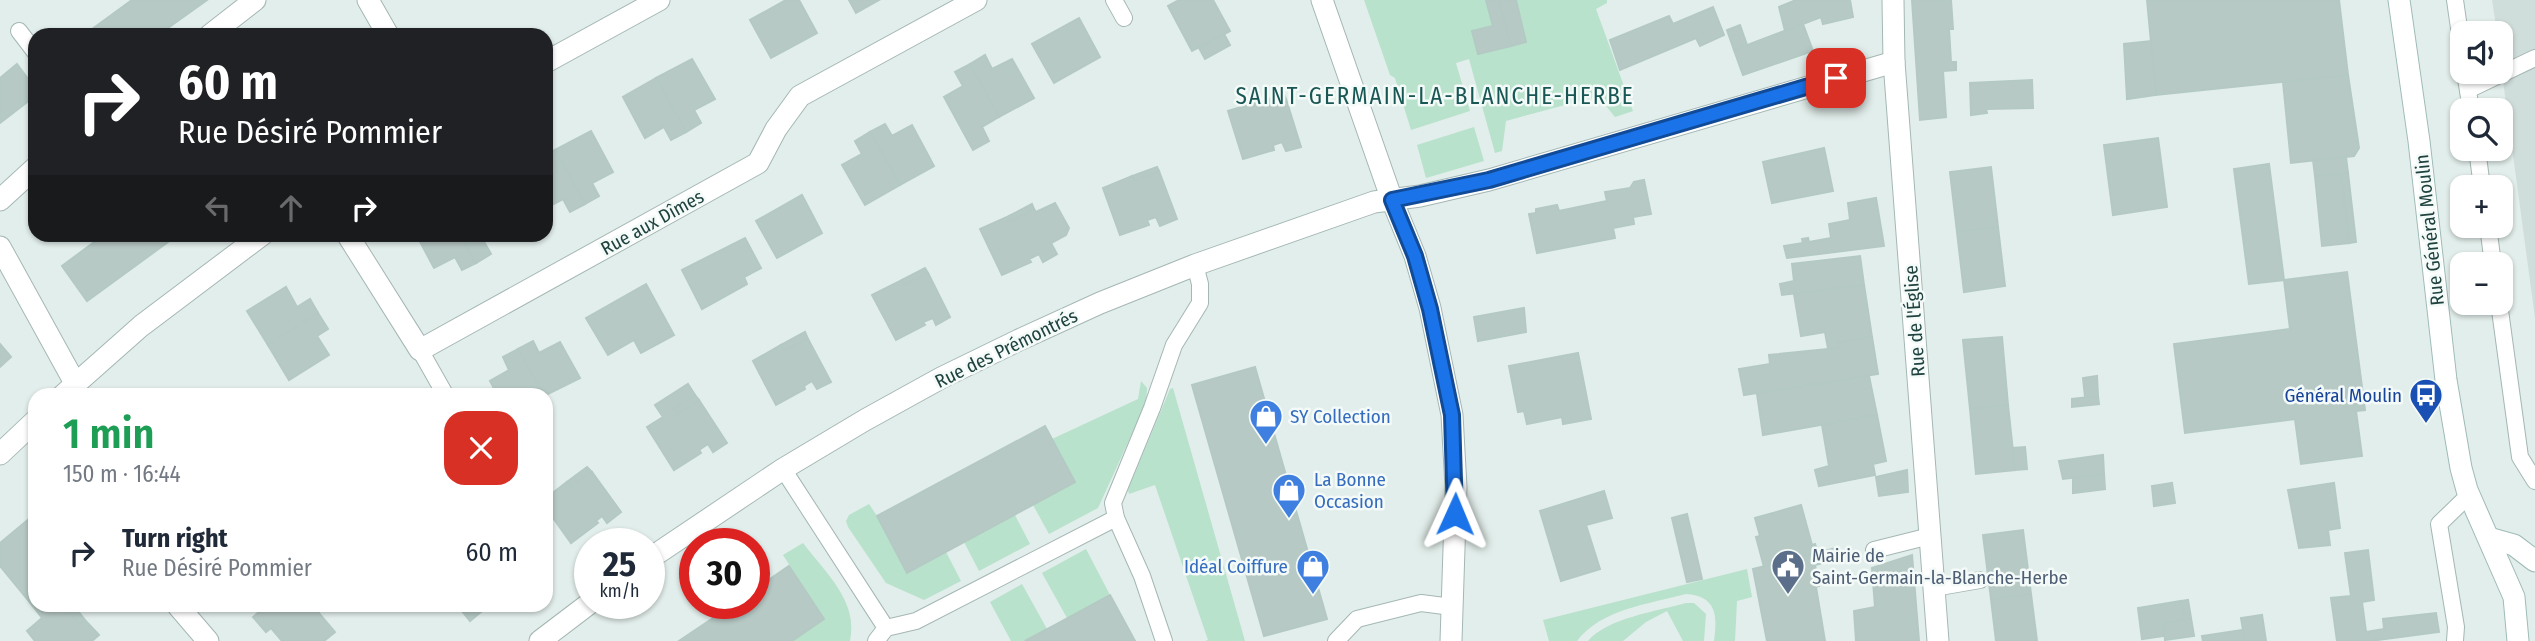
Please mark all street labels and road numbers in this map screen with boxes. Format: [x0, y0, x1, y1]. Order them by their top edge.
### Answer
street label: Rue Général Moulin [2410, 153, 2449, 307]
street label: Rue aux Dîmes [597, 185, 708, 260]
street label: Rue de l'Église [1899, 265, 1930, 377]
street label: Rue des Prémontrés [931, 304, 1081, 393]

